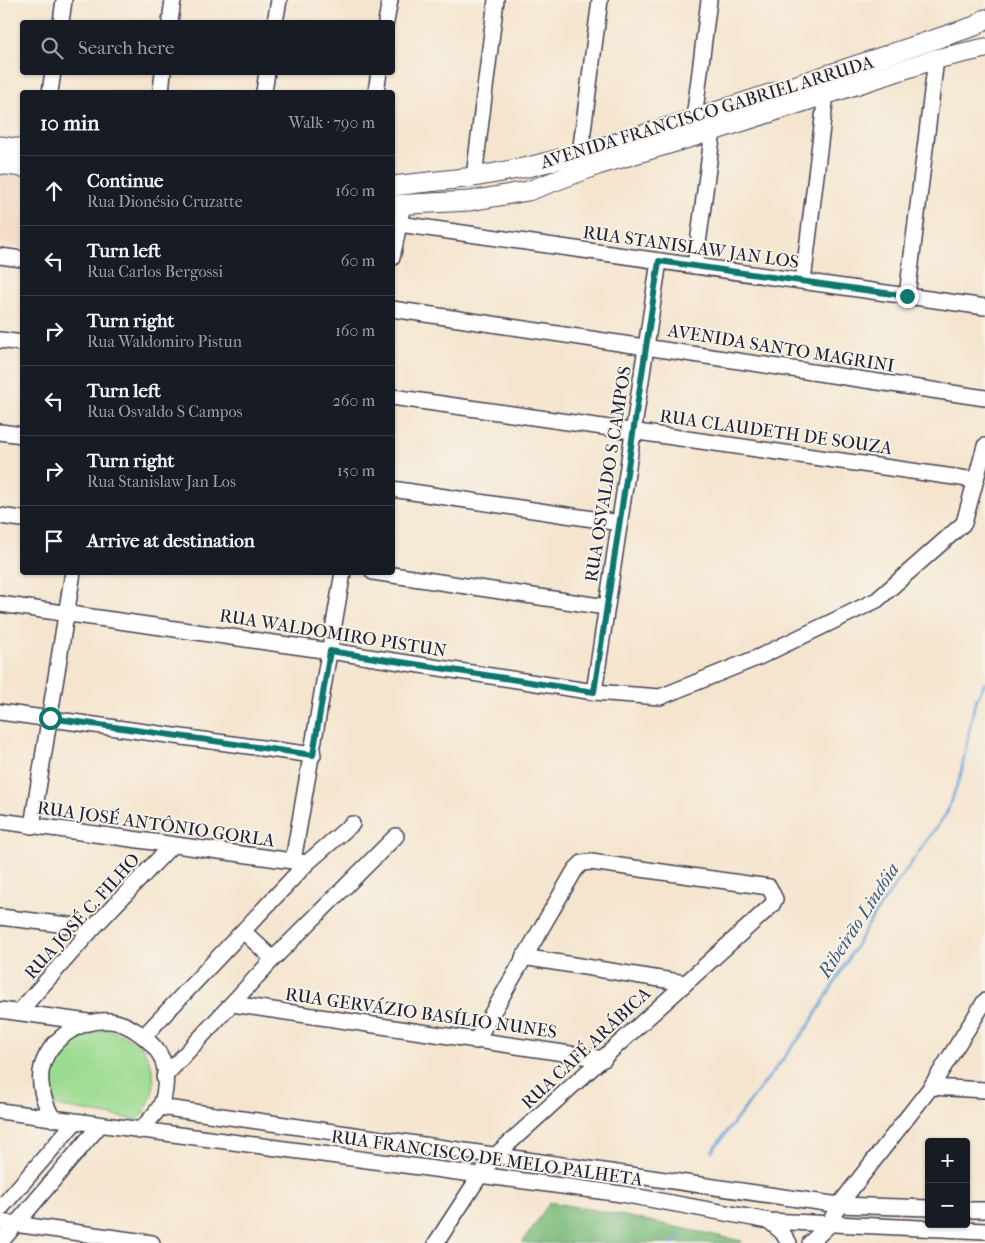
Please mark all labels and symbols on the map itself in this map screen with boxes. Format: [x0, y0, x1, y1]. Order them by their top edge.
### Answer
street label: AVENIDA FRANCISCO GABRIEL ARRUDA [537, 52, 877, 174]
street label: RUA STANISLAW JAN LOS [582, 222, 800, 273]
route end [896, 285, 919, 308]
street label: AVENIDA SANTO MAGRINI [665, 320, 896, 377]
street label: RUA OSVALDO S CAMPOS [581, 365, 636, 584]
street label: RUA CLAUDETH DE SOUZA [658, 406, 894, 459]
street label: RUA WALDOMIRO PISTUN [218, 605, 448, 662]
route start [39, 707, 62, 730]
street label: RUA JOSÉ ANTÔNIO GORLA [36, 795, 277, 852]
street label: RUA JOSÉ C. FILHO [20, 848, 144, 984]
water label: Ribeirão Lindóia [813, 859, 904, 984]
street label: RUA CAFÉ ARÁBICA [517, 982, 655, 1114]
street label: RUA GERVÁZIO BASÍLIO NUNES [284, 983, 558, 1043]
street label: RUA FRANCISCO DE MELO PALHETA [330, 1126, 644, 1191]

